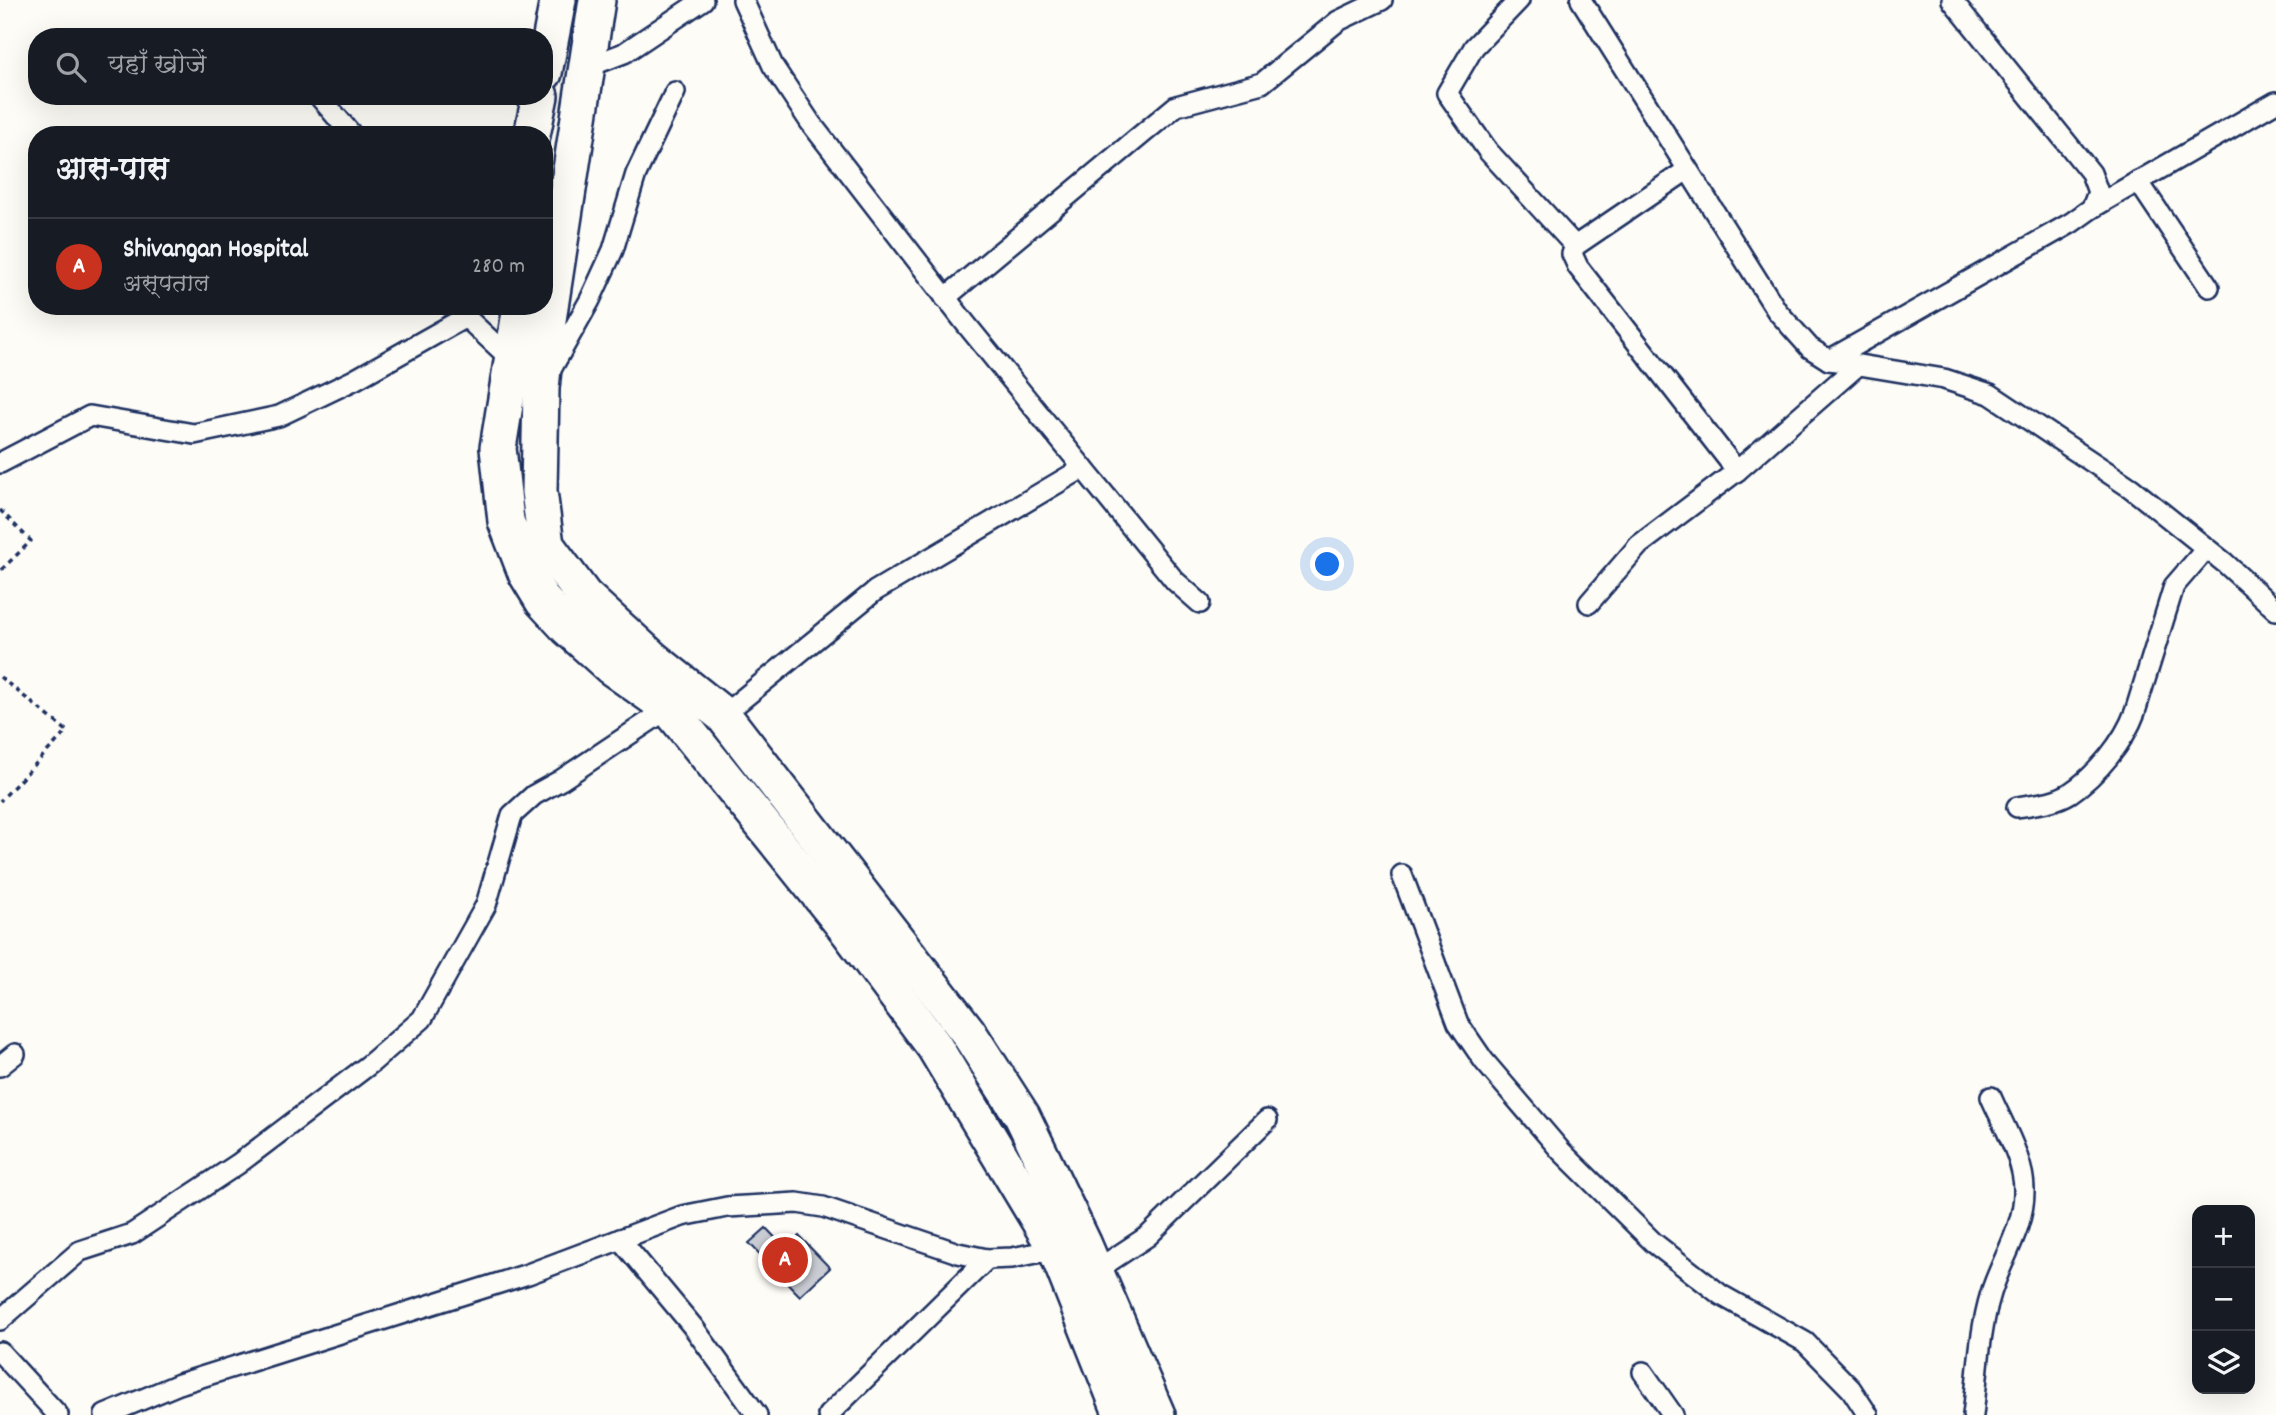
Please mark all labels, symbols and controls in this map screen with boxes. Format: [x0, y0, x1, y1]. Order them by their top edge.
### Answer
search box [28, 28, 553, 105]
icon: search [52, 48, 90, 86]
text: यहाँ खोजें [108, 48, 206, 85]
text: आस-पास [56, 150, 168, 193]
text: Shivangan Hospital [123, 232, 308, 269]
text: A [73, 251, 85, 284]
text: 280 m [472, 251, 525, 284]
text: अस्पताल [123, 269, 209, 302]
your location [1310, 547, 1344, 581]
map controls [2192, 1205, 2255, 1394]
button: + [2192, 1205, 2255, 1268]
pin: A [762, 1234, 808, 1286]
button: − [2192, 1268, 2255, 1331]
button: layers [2192, 1331, 2255, 1394]

